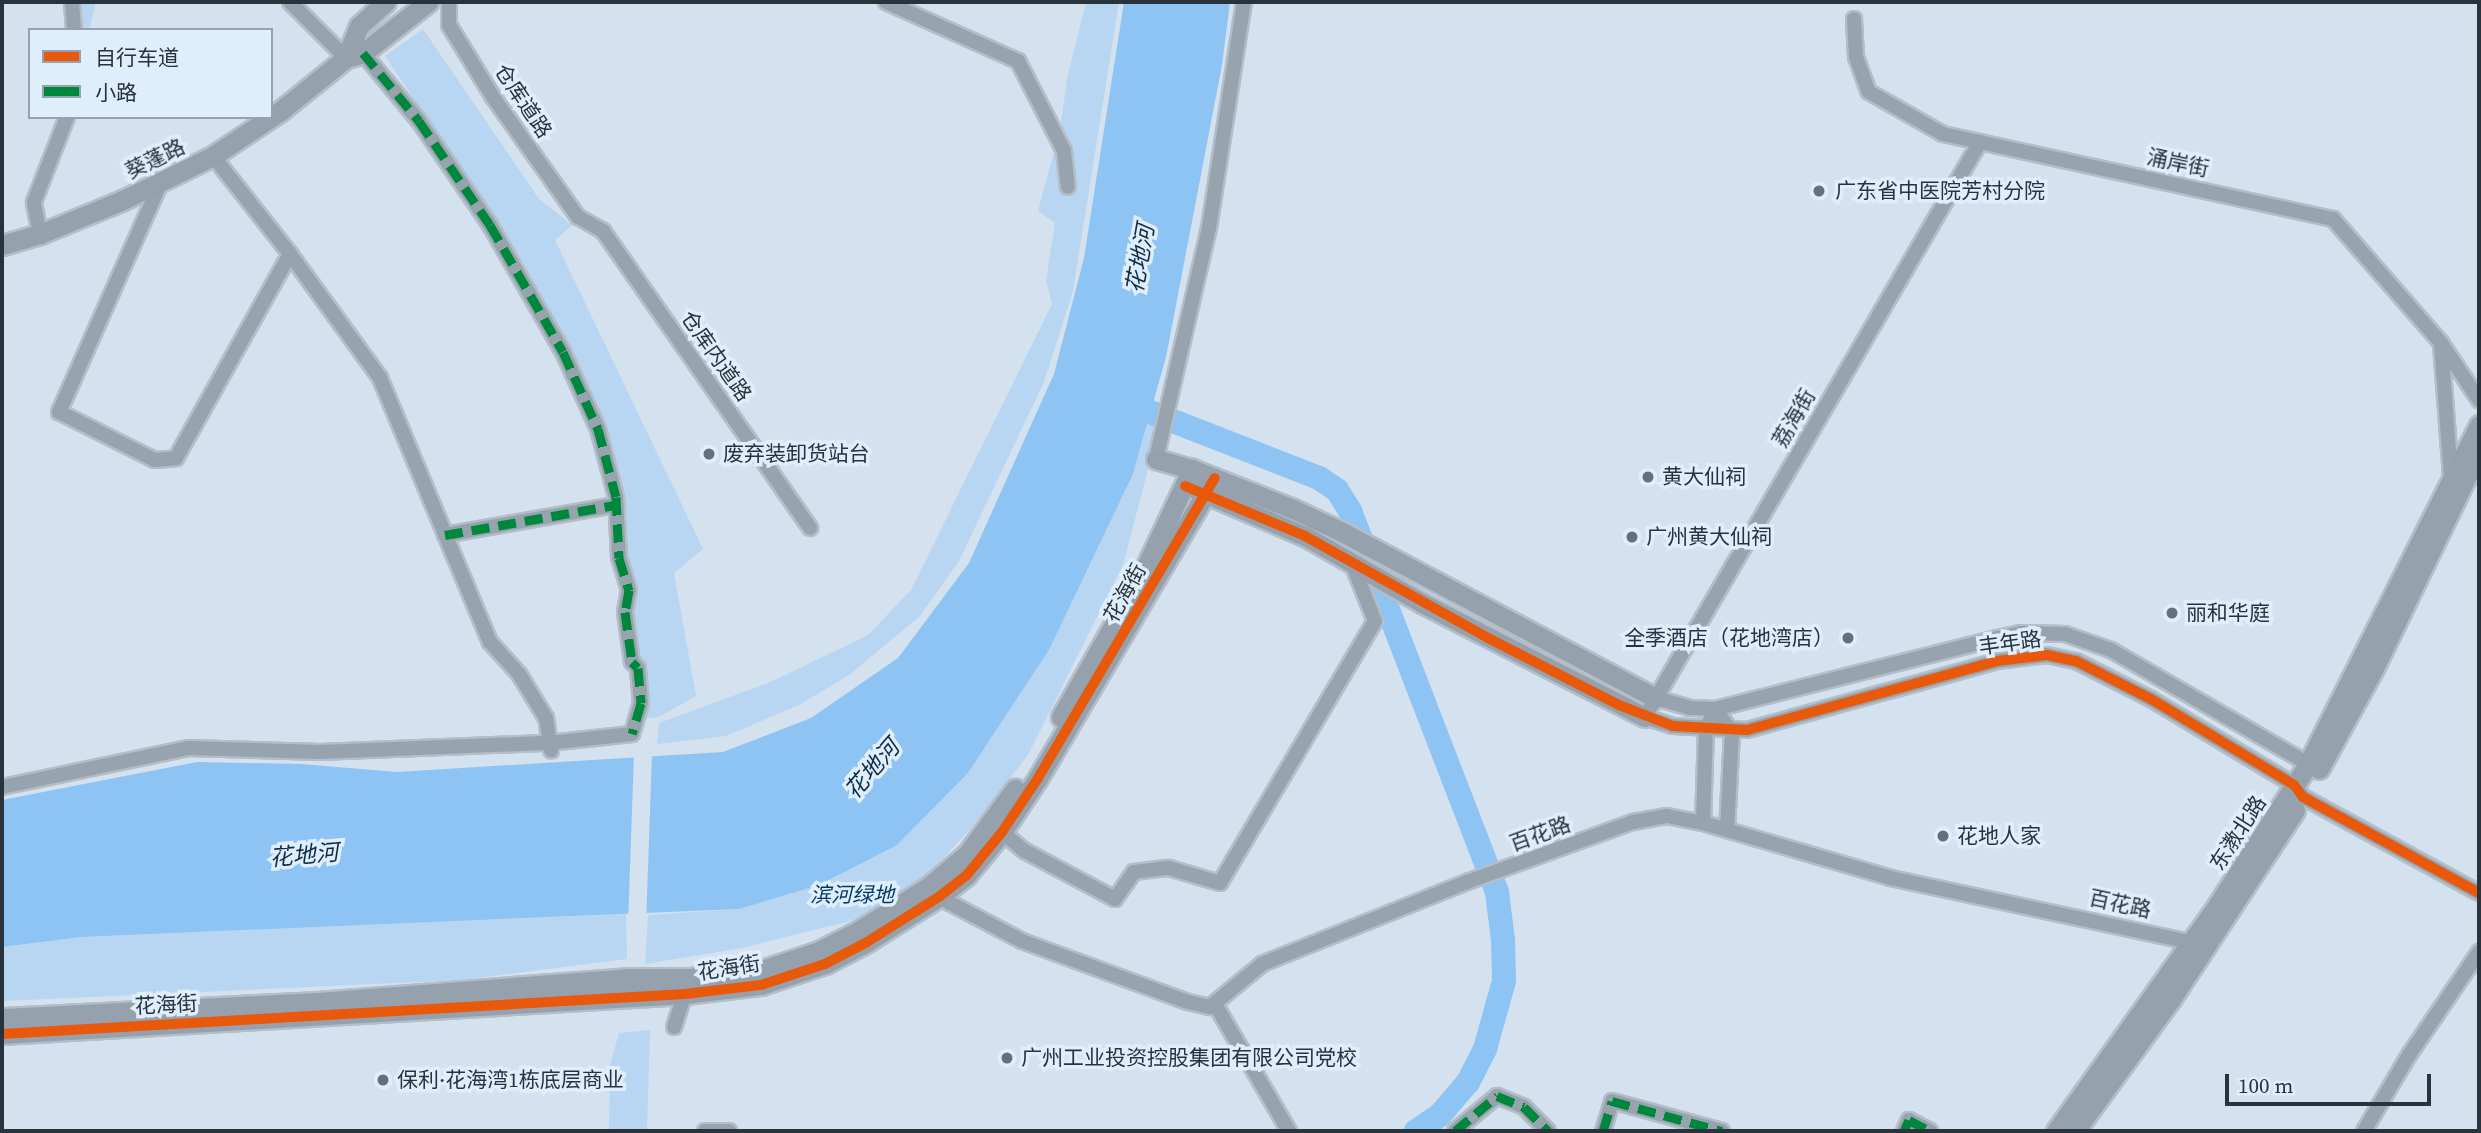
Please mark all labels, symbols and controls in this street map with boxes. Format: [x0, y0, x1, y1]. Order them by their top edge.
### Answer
legend [28, 28, 273, 119]
text: 自行车道 [95, 43, 179, 72]
street label: 仓库道路 [489, 59, 557, 143]
text: 小路 [95, 78, 137, 107]
street label: 葵蓬路 [121, 134, 189, 184]
street label: 涌岸街 [2145, 144, 2211, 182]
place label: 广东省中医院芳村分院 [1835, 178, 2045, 204]
marker: 广东省中医院芳村分院 [1809, 181, 1829, 201]
water label: 花地河 [1120, 223, 1160, 295]
street label: 仓库内道路 [676, 306, 756, 406]
street label: 荔海街 [1767, 384, 1821, 452]
place label: 废弃装卸货站台 [723, 441, 870, 467]
marker: 废弃装卸货站台 [701, 446, 717, 462]
place label: 黄大仙祠 [1662, 464, 1746, 490]
marker: 黄大仙祠 [1640, 469, 1656, 485]
place label: 广州黄大仙祠 [1646, 524, 1772, 550]
marker: 广州黄大仙祠 [1624, 529, 1640, 545]
street label: 花海街 [1099, 559, 1151, 627]
place label: 丽和华庭 [2186, 600, 2270, 626]
marker: 丽和华庭 [2164, 605, 2180, 621]
place label: 全季酒店（花地湾店） [1624, 625, 1834, 651]
street label: 丰年路 [1977, 626, 2043, 660]
marker: 全季酒店（花地湾店） [1840, 630, 1856, 646]
water label: 花地河 [839, 734, 905, 804]
street label: 东漖北路 [2205, 791, 2271, 875]
street label: 百花路 [1506, 811, 1574, 857]
place label: 花地人家 [1957, 823, 2041, 849]
marker: 花地人家 [1935, 828, 1951, 844]
water label: 花地河 [268, 838, 340, 872]
park label: 滨河绿地 [810, 882, 894, 908]
street label: 百花路 [2087, 885, 2153, 923]
street label: 花海街 [696, 951, 762, 985]
street label: 花海街 [134, 991, 198, 1019]
place label: 广州工业投资控股集团有限公司党校 [1021, 1045, 1357, 1071]
marker: 广州工业投资控股集团有限公司党校 [999, 1050, 1015, 1066]
scale bar [2229, 1060, 2436, 1104]
place label: 保利·花海湾1栋底层商业 [397, 1067, 624, 1093]
text: 100 m [2238, 1071, 2293, 1100]
marker: 保利·花海湾1栋底层商业 [375, 1072, 391, 1088]

